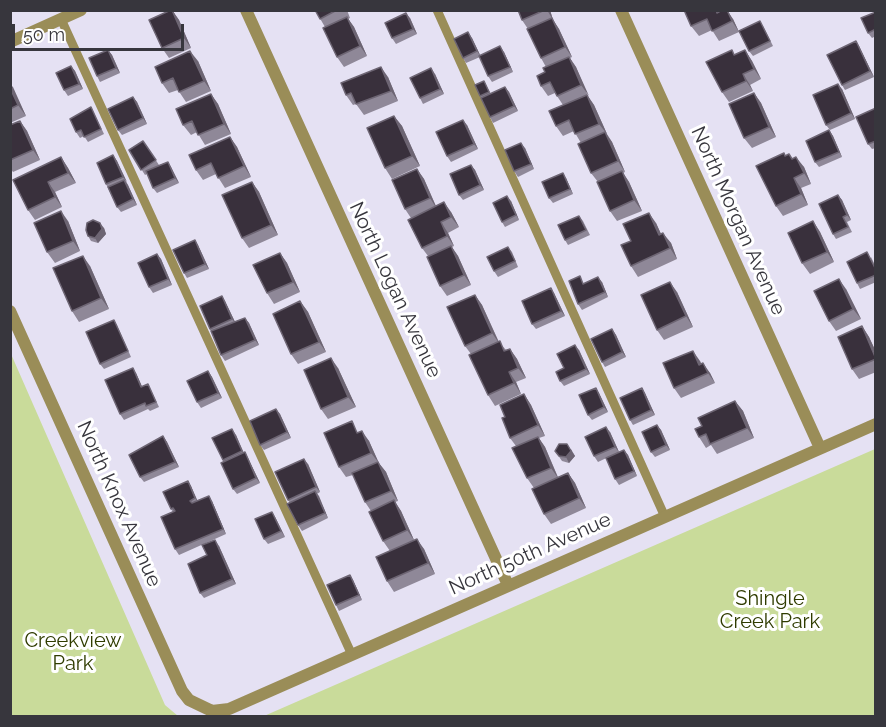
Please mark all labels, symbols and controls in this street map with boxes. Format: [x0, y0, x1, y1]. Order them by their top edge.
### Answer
scale bar [15, 12, 188, 50]
text: 50 m [23, 24, 65, 45]
street label: North Morgan Avenue [686, 123, 790, 319]
street label: North Logan Avenue [344, 198, 446, 382]
street label: North Knox Avenue [72, 417, 166, 591]
street label: North 50th Avenue [445, 508, 615, 600]
park label: Shingle Creek Park [720, 587, 820, 634]
park label: Creekview Park [24, 629, 122, 676]

